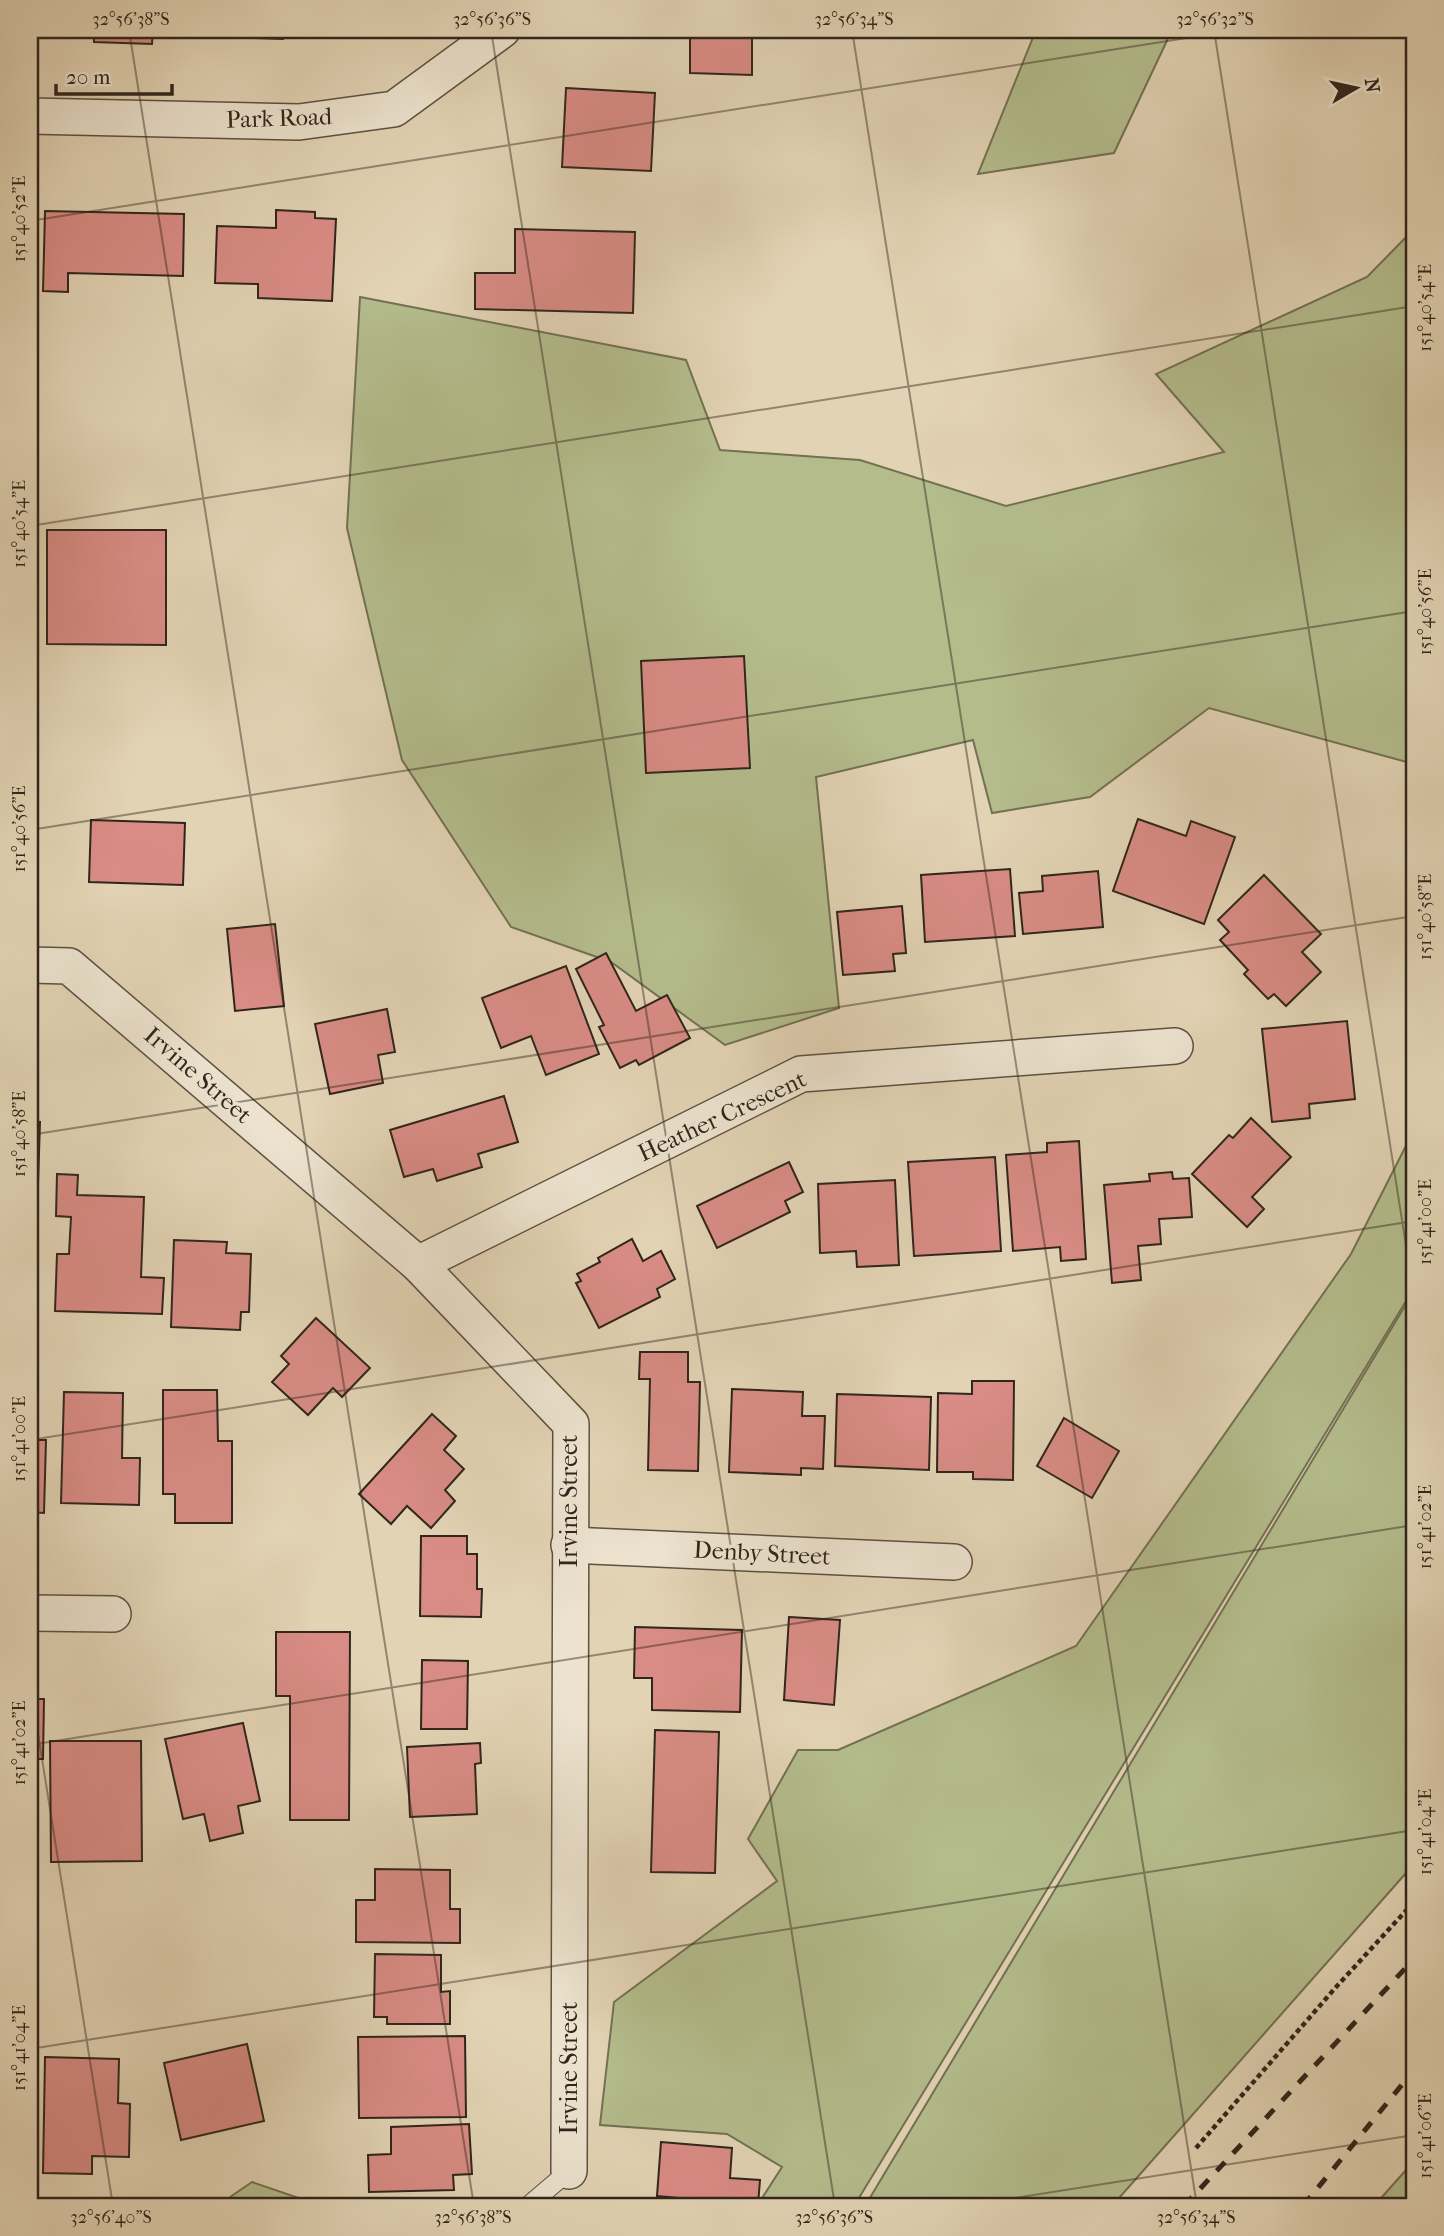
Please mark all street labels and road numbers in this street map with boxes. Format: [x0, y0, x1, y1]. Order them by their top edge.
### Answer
street label: Park Road [225, 102, 334, 134]
street label: Irvine Street [139, 1021, 258, 1129]
street label: Heather Crescent [633, 1065, 811, 1167]
street label: Irvine Street [555, 1434, 583, 1567]
street label: Denby Street [693, 1535, 832, 1571]
street label: Irvine Street [555, 2001, 583, 2134]

